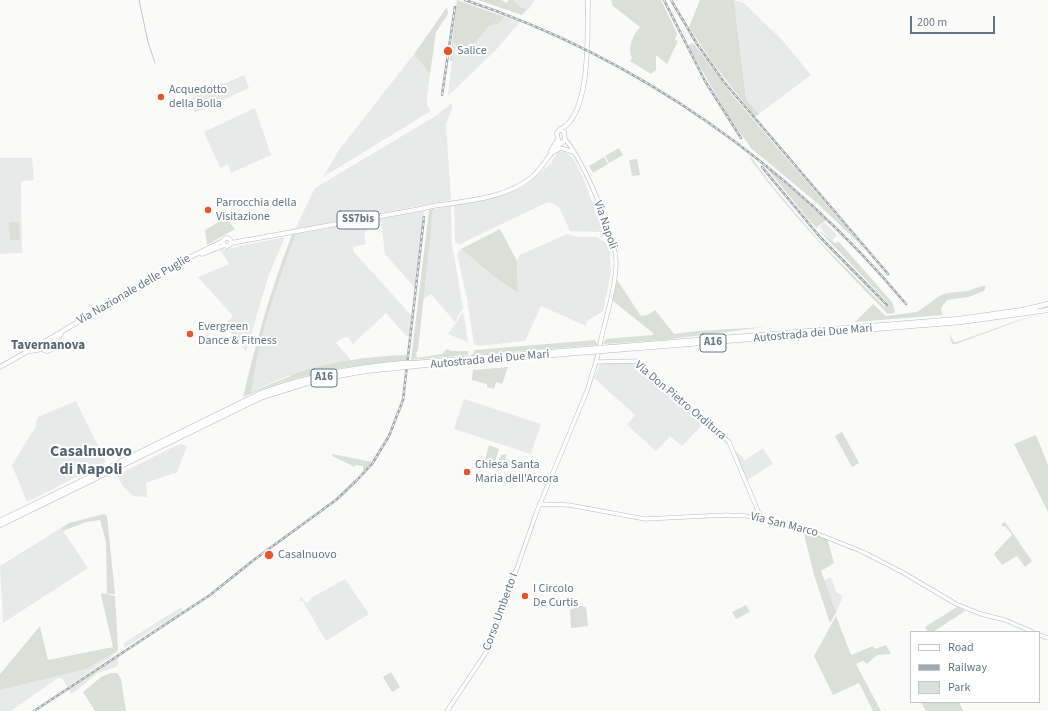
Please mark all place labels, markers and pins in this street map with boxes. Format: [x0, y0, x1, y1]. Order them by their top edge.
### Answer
place label: Salice [457, 44, 487, 58]
marker: Salice [442, 45, 454, 57]
place label: Acquedotto della Bolla [169, 83, 227, 111]
marker: Acquedotto della Bolla [156, 92, 166, 102]
place label: Parrocchia della Visitazione [216, 196, 296, 224]
marker: Parrocchia della Visitazione [203, 205, 213, 215]
place label: Evergreen Dance & Fitness [198, 320, 277, 348]
marker: Evergreen Dance & Fitness [185, 329, 195, 339]
place label: Chiesa Santa Maria dell'Arcora [475, 458, 559, 486]
marker: Chiesa Santa Maria dell'Arcora [462, 467, 472, 477]
place label: Casalnuovo [278, 548, 337, 562]
marker: Casalnuovo [263, 549, 275, 561]
place label: I Circolo De Curtis [533, 582, 578, 610]
marker: I Circolo De Curtis [520, 591, 530, 601]

